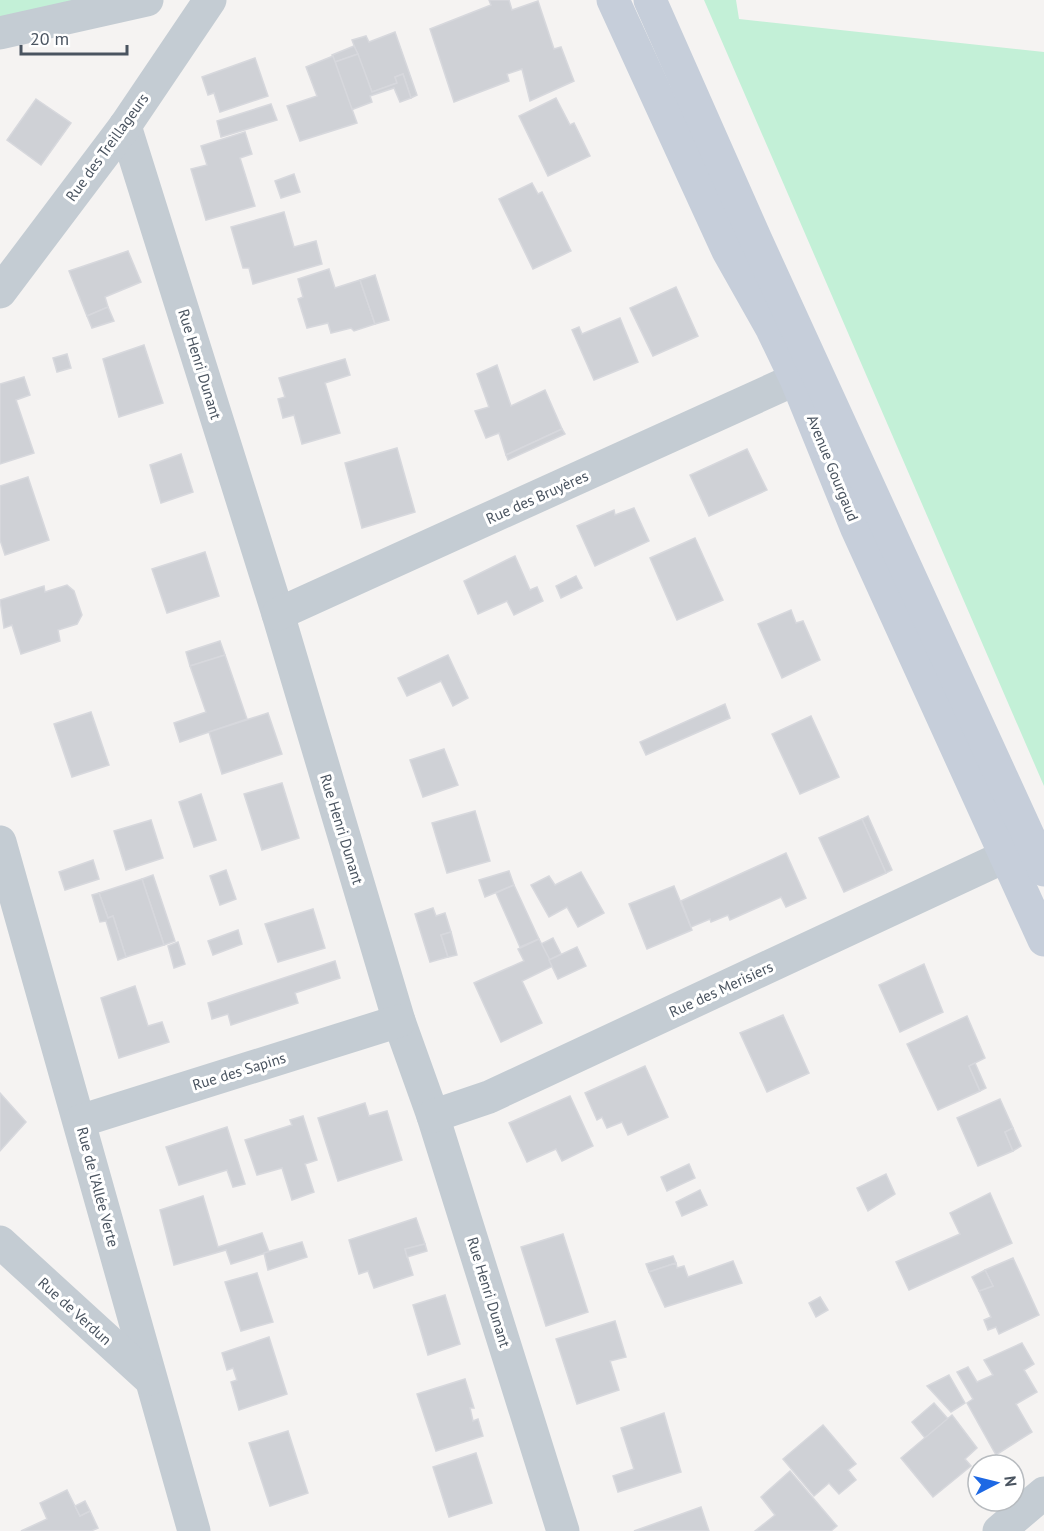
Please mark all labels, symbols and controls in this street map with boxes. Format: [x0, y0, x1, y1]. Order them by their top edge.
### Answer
scale bar [21, 18, 128, 56]
text: 20 m [30, 27, 69, 50]
street label: Rue des Treillageurs [61, 89, 153, 205]
street label: Rue Henri Dunant [174, 307, 226, 421]
street label: Avenue Gourgaud [803, 412, 863, 524]
street label: Rue des Bruyères [483, 466, 591, 528]
street label: Rue Henri Dunant [316, 772, 368, 886]
street label: Rue des Merisiers [666, 957, 776, 1021]
street label: Rue des Sapins [190, 1048, 288, 1094]
street label: Rue de l'Allée Verte [73, 1125, 123, 1249]
street label: Rue Henri Dunant [463, 1235, 515, 1349]
street label: Rue de Verdun [34, 1273, 116, 1349]
north arrow [966, 1453, 1026, 1513]
text: N [1000, 1475, 1021, 1488]

